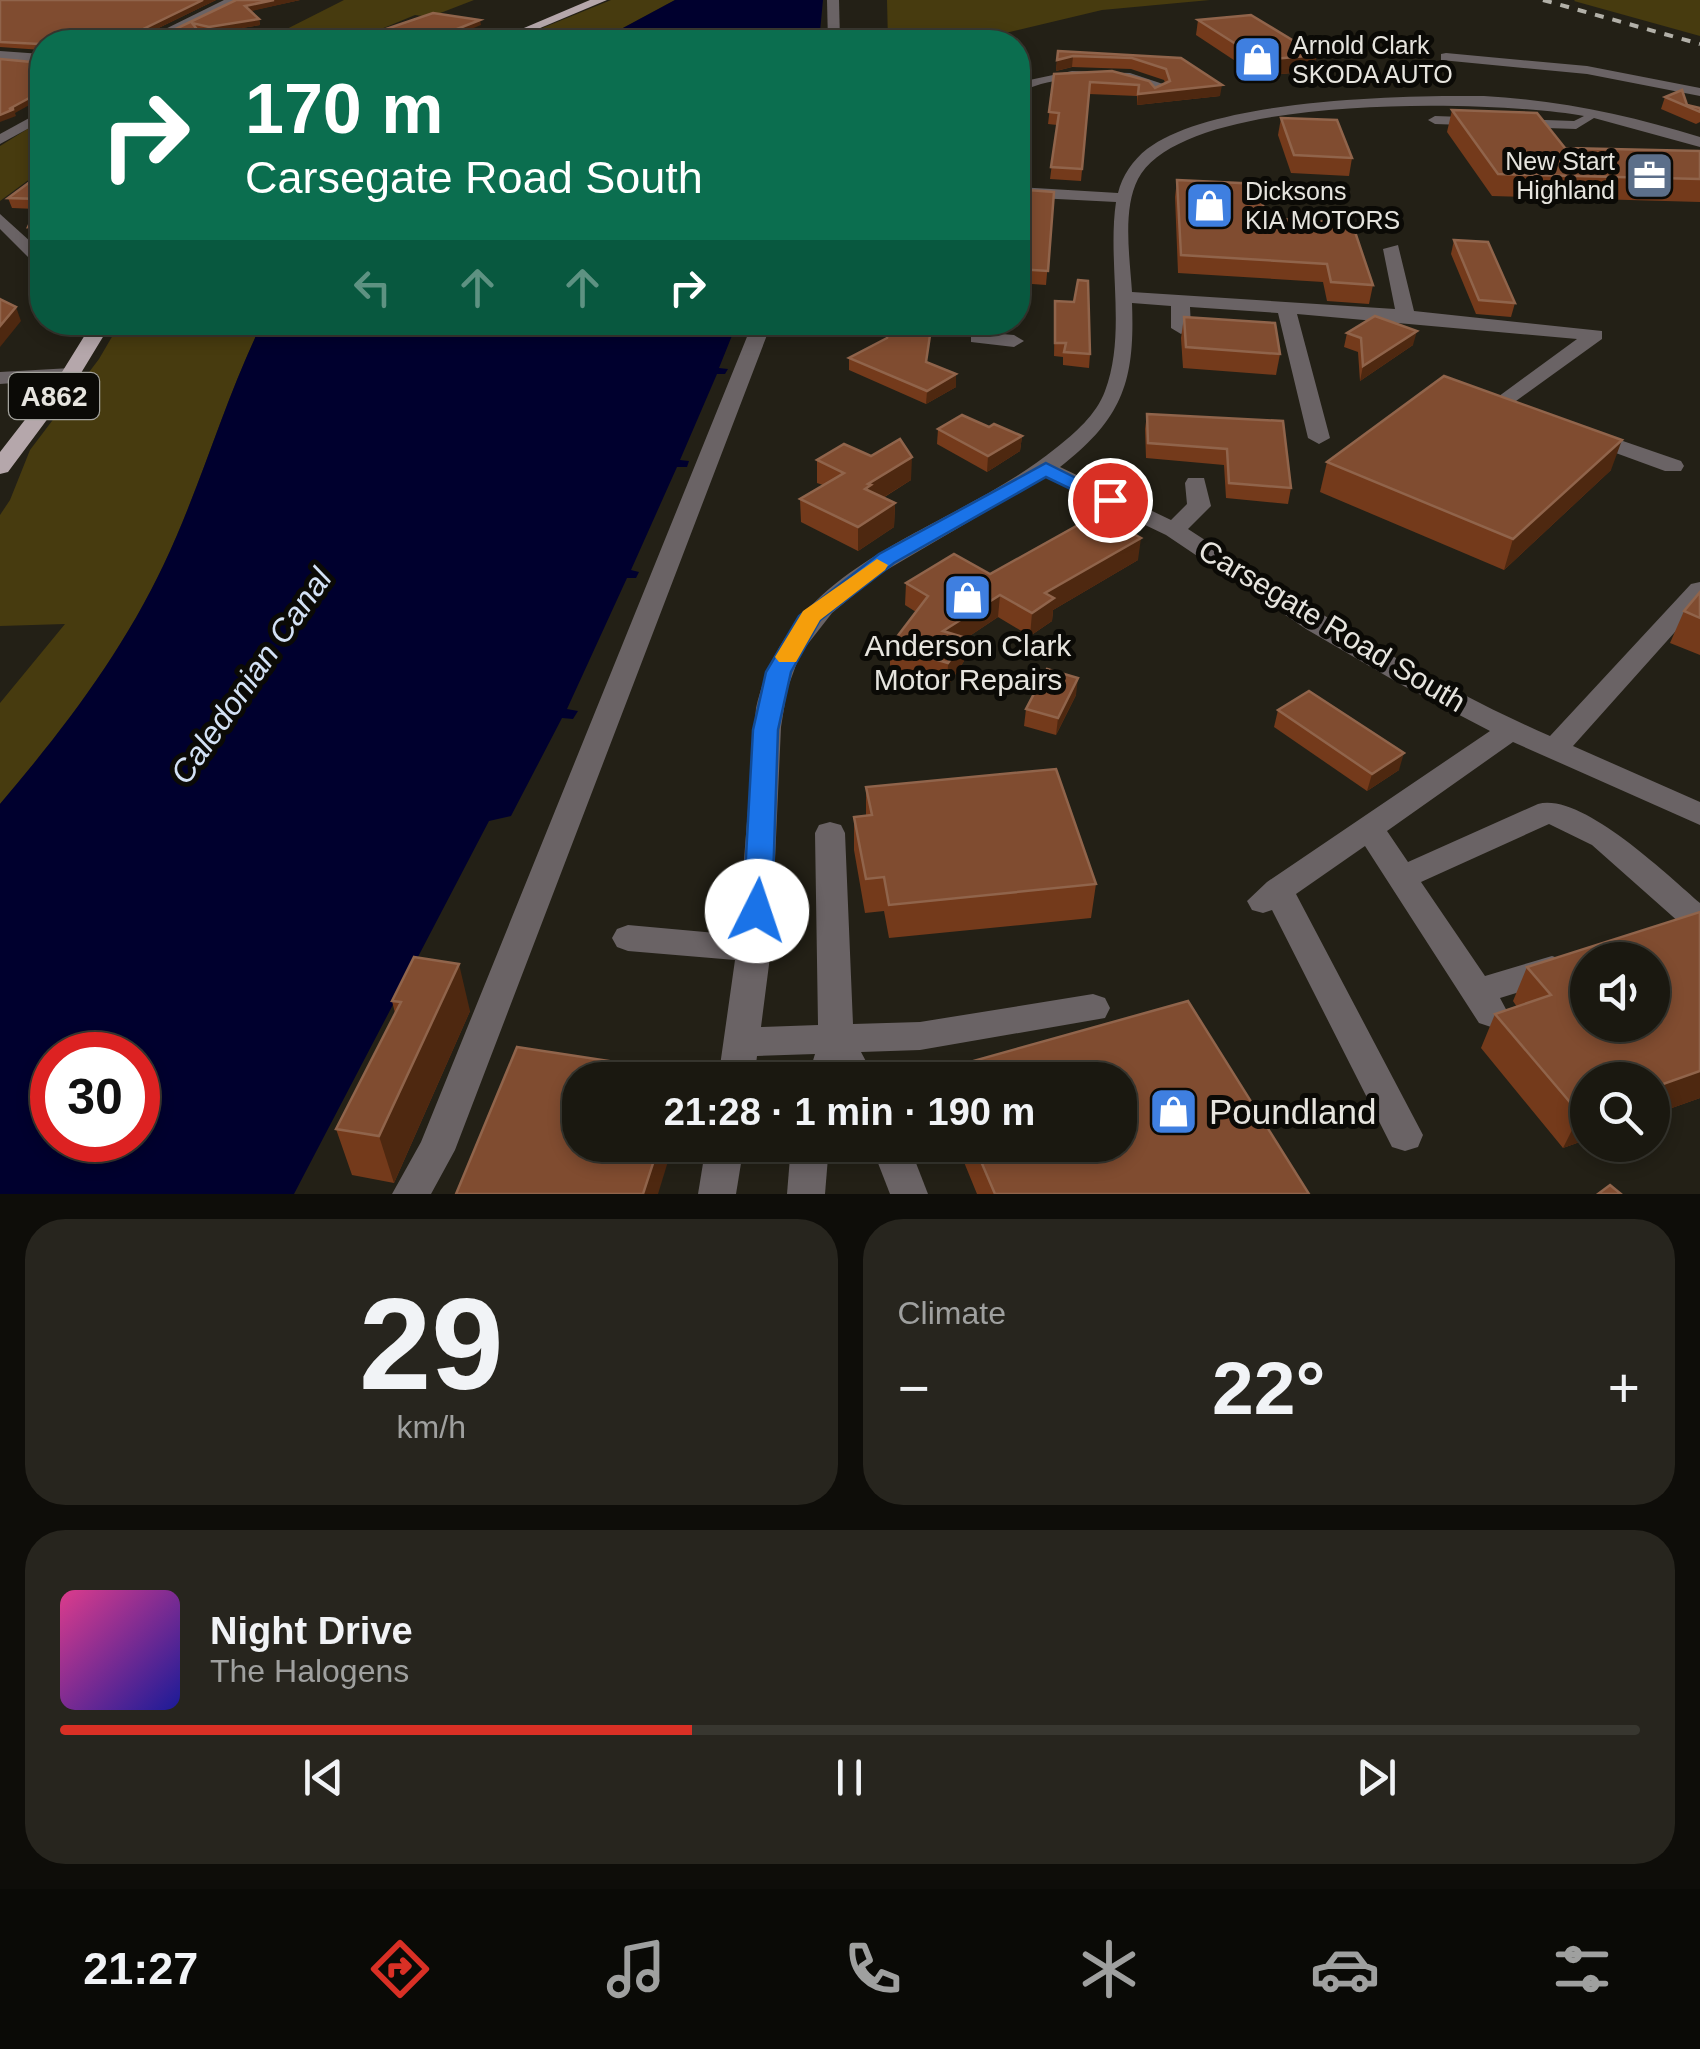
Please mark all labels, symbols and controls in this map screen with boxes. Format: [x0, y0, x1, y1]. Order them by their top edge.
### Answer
place label: Arnold Clark SKODA AUTO [1292, 31, 1453, 88]
shop icon: Arnold Clark SKODA AUTO [1231, 33, 1283, 85]
icon: right [80, 70, 210, 200]
text: 170 m [245, 70, 443, 148]
place label: New Start Highland [1505, 147, 1615, 204]
office icon: New Start Highland [1624, 149, 1676, 201]
text: Carsegate Road South [245, 152, 703, 203]
place label: Dicksons KIA MOTORS [1245, 177, 1400, 234]
shop icon: Dicksons KIA MOTORS [1184, 179, 1236, 231]
icon: left [345, 260, 400, 315]
icon: ahead [450, 260, 505, 315]
icon: ahead [555, 260, 610, 315]
icon: right [660, 260, 715, 315]
road number: A862 [9, 373, 99, 419]
pin [1068, 458, 1153, 543]
icon: arrive [1083, 473, 1138, 528]
street label: Carsegate Road South [1193, 533, 1472, 718]
water label: Caledonian Canal [163, 561, 339, 791]
shop icon: Anderson Clark Motor Repairs [942, 571, 994, 623]
place label: Anderson Clark Motor Repairs [865, 629, 1072, 696]
position arrow [705, 859, 809, 963]
map controls [1570, 942, 1670, 1162]
button: sound [1570, 942, 1670, 1042]
speed limit sign: 30 [30, 1032, 160, 1162]
button: search [1570, 1062, 1670, 1162]
shop icon: Poundland [1148, 1086, 1200, 1138]
text: 21:28 · 1 min · 190 m [664, 1091, 1035, 1133]
place label: Poundland [1209, 1092, 1376, 1131]
text: 29 [359, 1271, 504, 1417]
text: Climate [898, 1295, 1006, 1331]
text: 22° [1212, 1346, 1325, 1430]
text: − [898, 1357, 930, 1419]
text: + [1608, 1357, 1640, 1419]
text: km/h [397, 1409, 466, 1445]
text: Night Drive [210, 1610, 413, 1652]
text: The Halogens [210, 1653, 409, 1689]
icon: previous [296, 1750, 351, 1805]
icon: pause [822, 1750, 877, 1805]
icon: next [1349, 1750, 1404, 1805]
icon: directions [365, 1934, 435, 2004]
icon: music [601, 1934, 671, 2004]
icon: phone [838, 1934, 908, 2004]
icon: climate [1074, 1934, 1144, 2004]
icon: car [1310, 1934, 1380, 2004]
icon: filters [1547, 1934, 1617, 2004]
text: 21:27 [83, 1943, 198, 1994]

